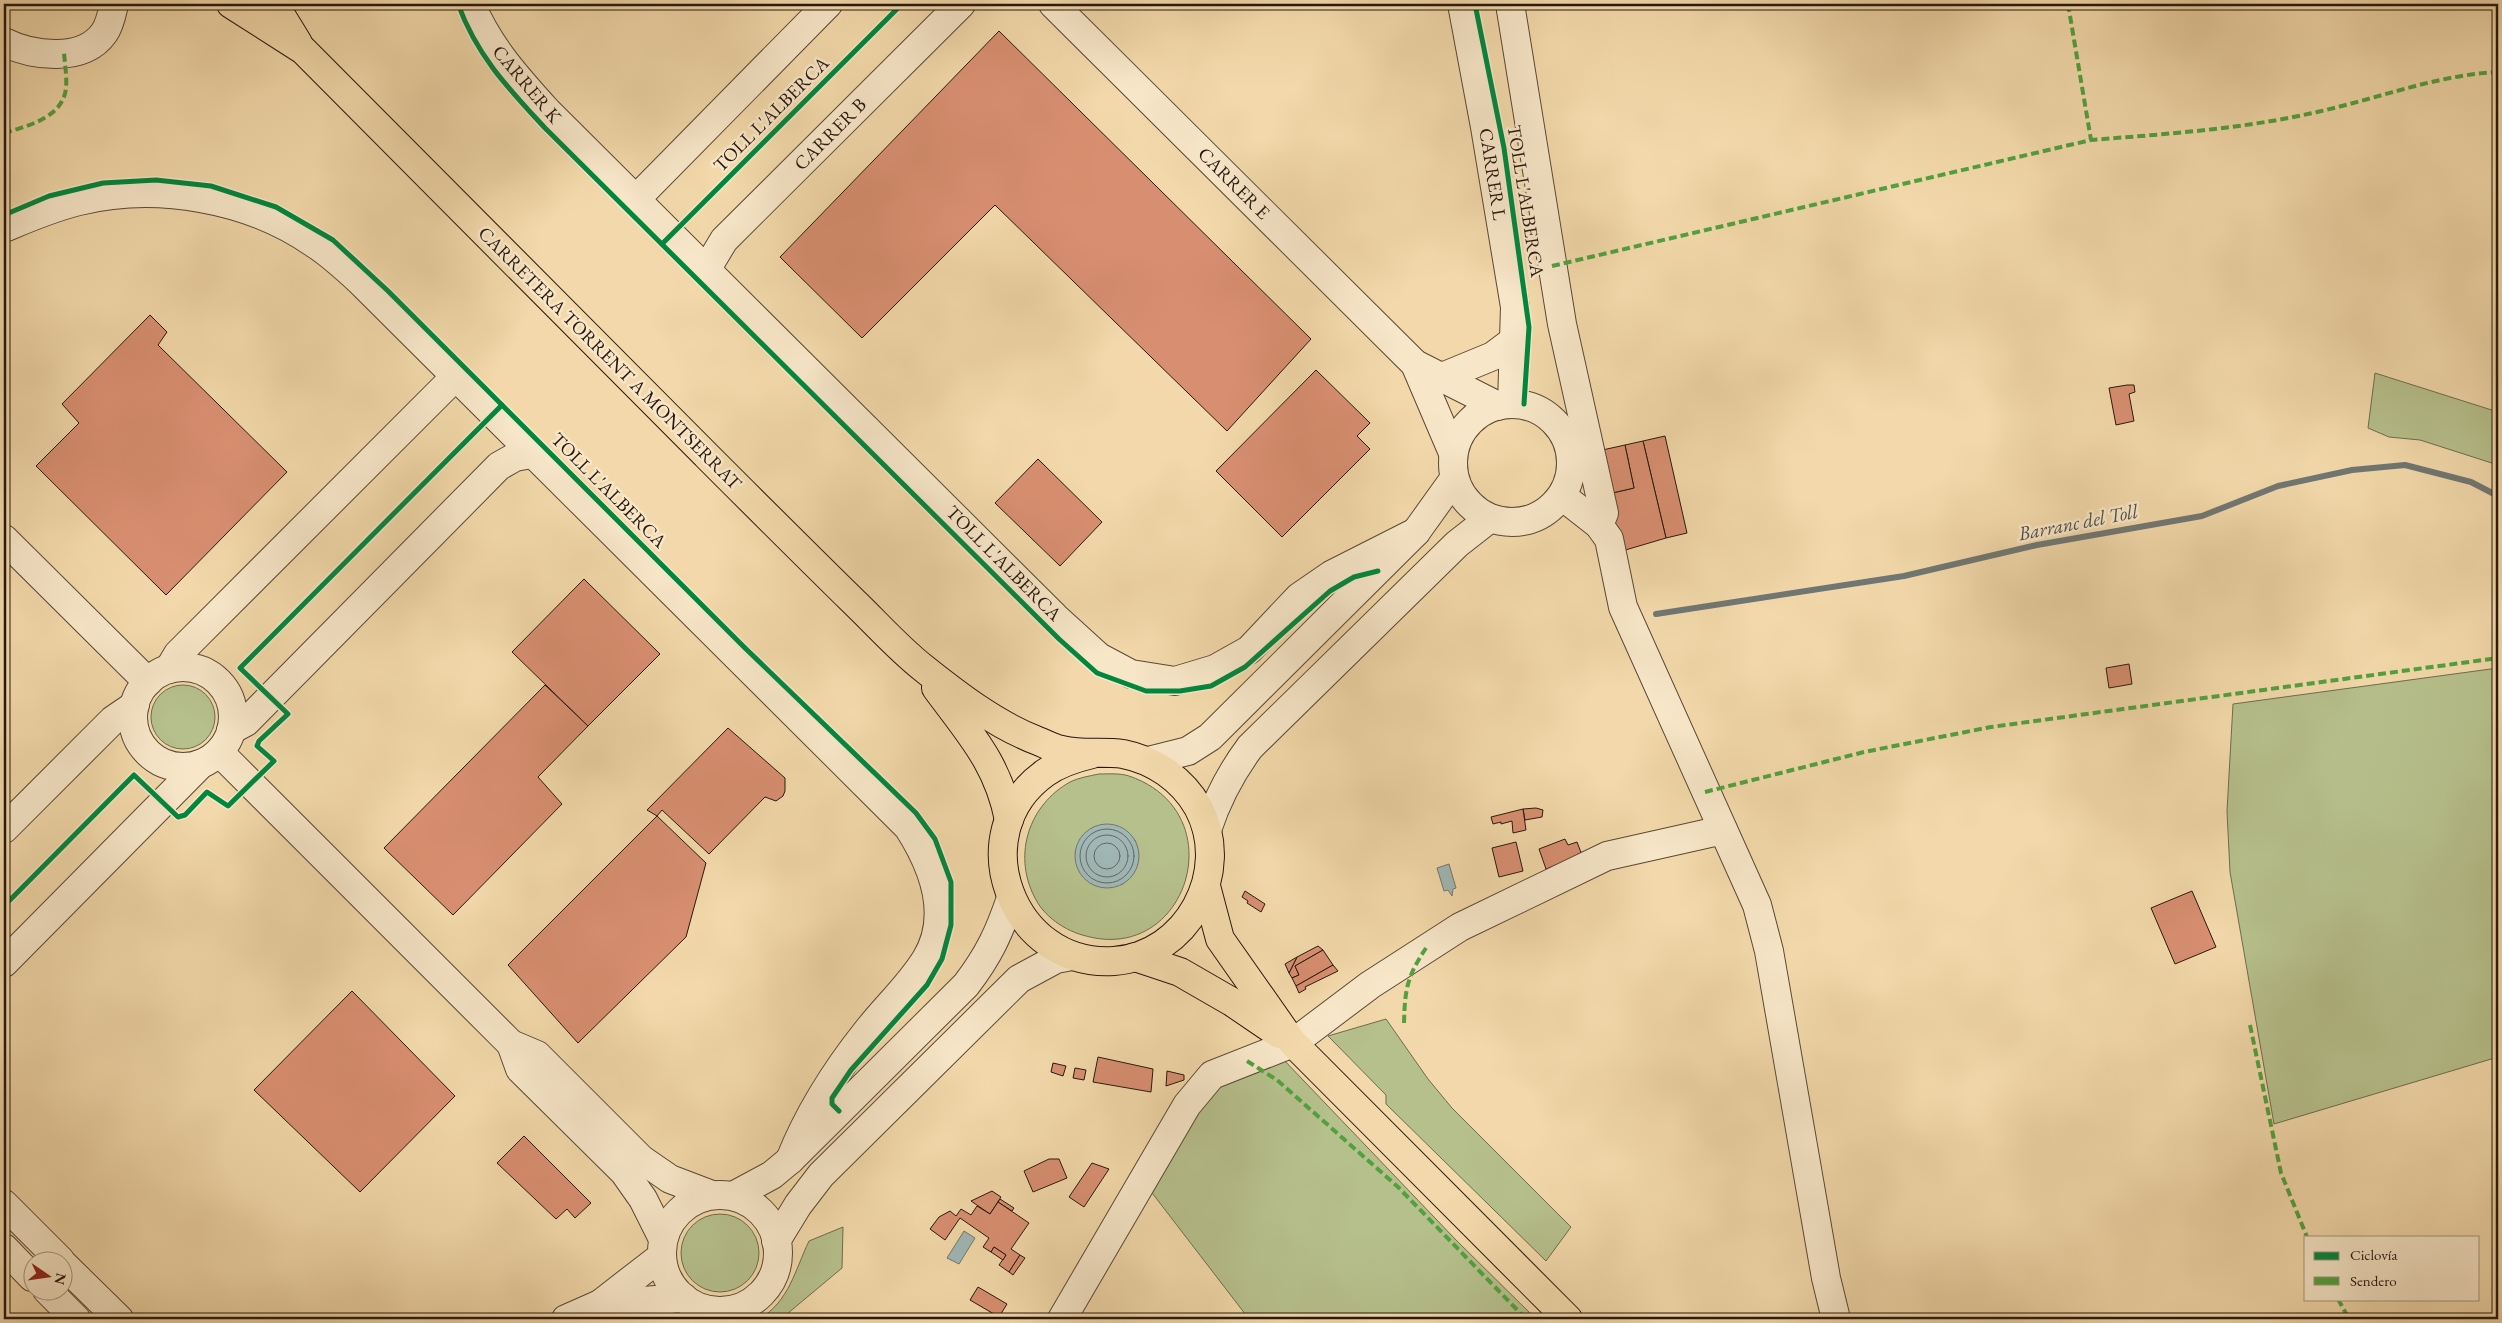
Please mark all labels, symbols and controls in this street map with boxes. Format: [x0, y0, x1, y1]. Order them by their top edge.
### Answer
street label: CARRER K [487, 40, 568, 129]
street label: TOLL L'ALBERCA [708, 50, 835, 177]
street label: CARRER B [788, 92, 872, 176]
street label: TOLL L'ALBERCA [1502, 123, 1551, 280]
street label: CARRER L [1473, 126, 1513, 222]
street label: CARRER E [1192, 141, 1276, 225]
street label: CARRETERA TORRENT A MONTSERRAT [473, 221, 747, 495]
street label: TOLL L'ALBERCA [546, 427, 673, 554]
water label: Barranc del Toll [2015, 497, 2141, 547]
street label: TOLL L'ALBERCA [941, 500, 1068, 627]
legend [2304, 1236, 2480, 1300]
text: Ciclovía [2350, 1245, 2397, 1264]
north arrow [22, 1250, 72, 1300]
text: N [50, 1271, 71, 1287]
text: Sendero [2350, 1271, 2397, 1290]

